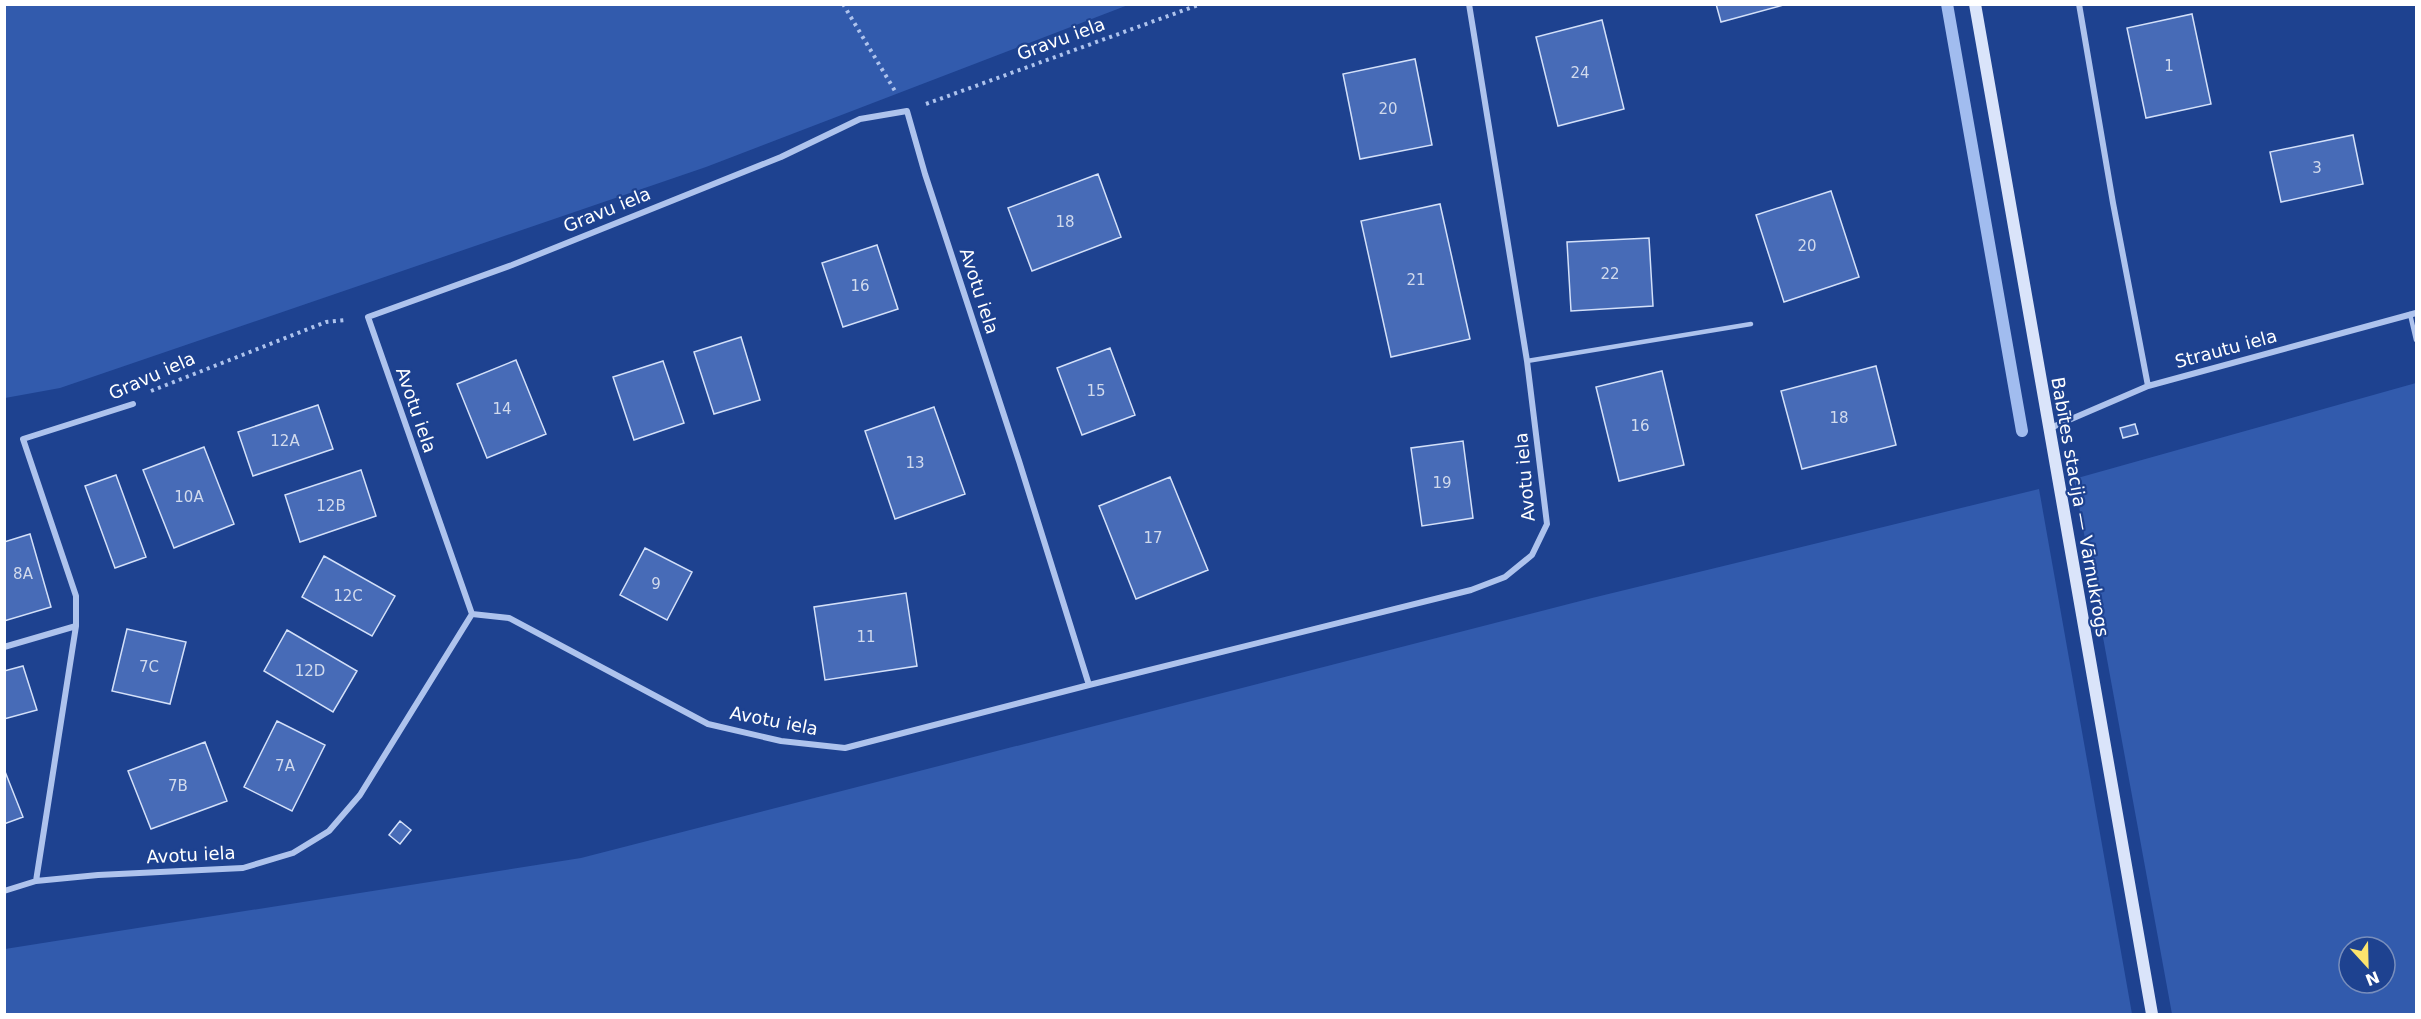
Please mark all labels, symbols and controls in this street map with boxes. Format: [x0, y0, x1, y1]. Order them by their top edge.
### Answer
street label: Gravu iela [1014, 13, 1108, 64]
house number: 1 [2164, 57, 2174, 75]
house number: 24 [1570, 64, 1590, 82]
house number: 20 [1378, 100, 1398, 118]
house number: 3 [2312, 159, 2322, 177]
street label: Gravu iela [560, 183, 654, 237]
house number: 18 [1055, 213, 1075, 231]
house number: 20 [1797, 237, 1817, 255]
street label: Avotu iela [956, 245, 1003, 337]
house number: 22 [1600, 265, 1620, 283]
house number: 21 [1406, 271, 1426, 289]
house number: 16 [850, 277, 870, 295]
street label: Strautu iela [2173, 325, 2279, 372]
street label: Gravu iela [105, 347, 198, 404]
street label: Avotu iela [392, 364, 441, 455]
street label: Babītes stacija — Vārnukrogs [2047, 375, 2114, 638]
house number: 15 [1086, 382, 1106, 400]
house number: 14 [492, 400, 512, 418]
house number: 18 [1829, 409, 1849, 427]
house number: 16 [1630, 417, 1650, 435]
house number: 12A [270, 432, 300, 450]
street label: Avotu iela [1510, 432, 1539, 522]
house number: 13 [905, 454, 925, 472]
house number: 19 [1432, 474, 1452, 492]
house number: 10A [174, 488, 204, 506]
house number: 12B [316, 497, 346, 515]
house number: 17 [1143, 529, 1163, 547]
house number: 8A [13, 565, 34, 583]
house number: 9 [651, 575, 661, 593]
house number: 12C [333, 587, 363, 605]
house number: 11 [856, 628, 876, 646]
house number: 7C [139, 658, 159, 676]
house number: 12D [295, 662, 325, 680]
street label: Avotu iela [728, 702, 820, 739]
house number: 7A [275, 757, 296, 775]
house number: 7B [168, 777, 188, 795]
street label: Avotu iela [146, 842, 236, 867]
north arrow [2337, 935, 2397, 995]
text: N [2363, 967, 2382, 990]

